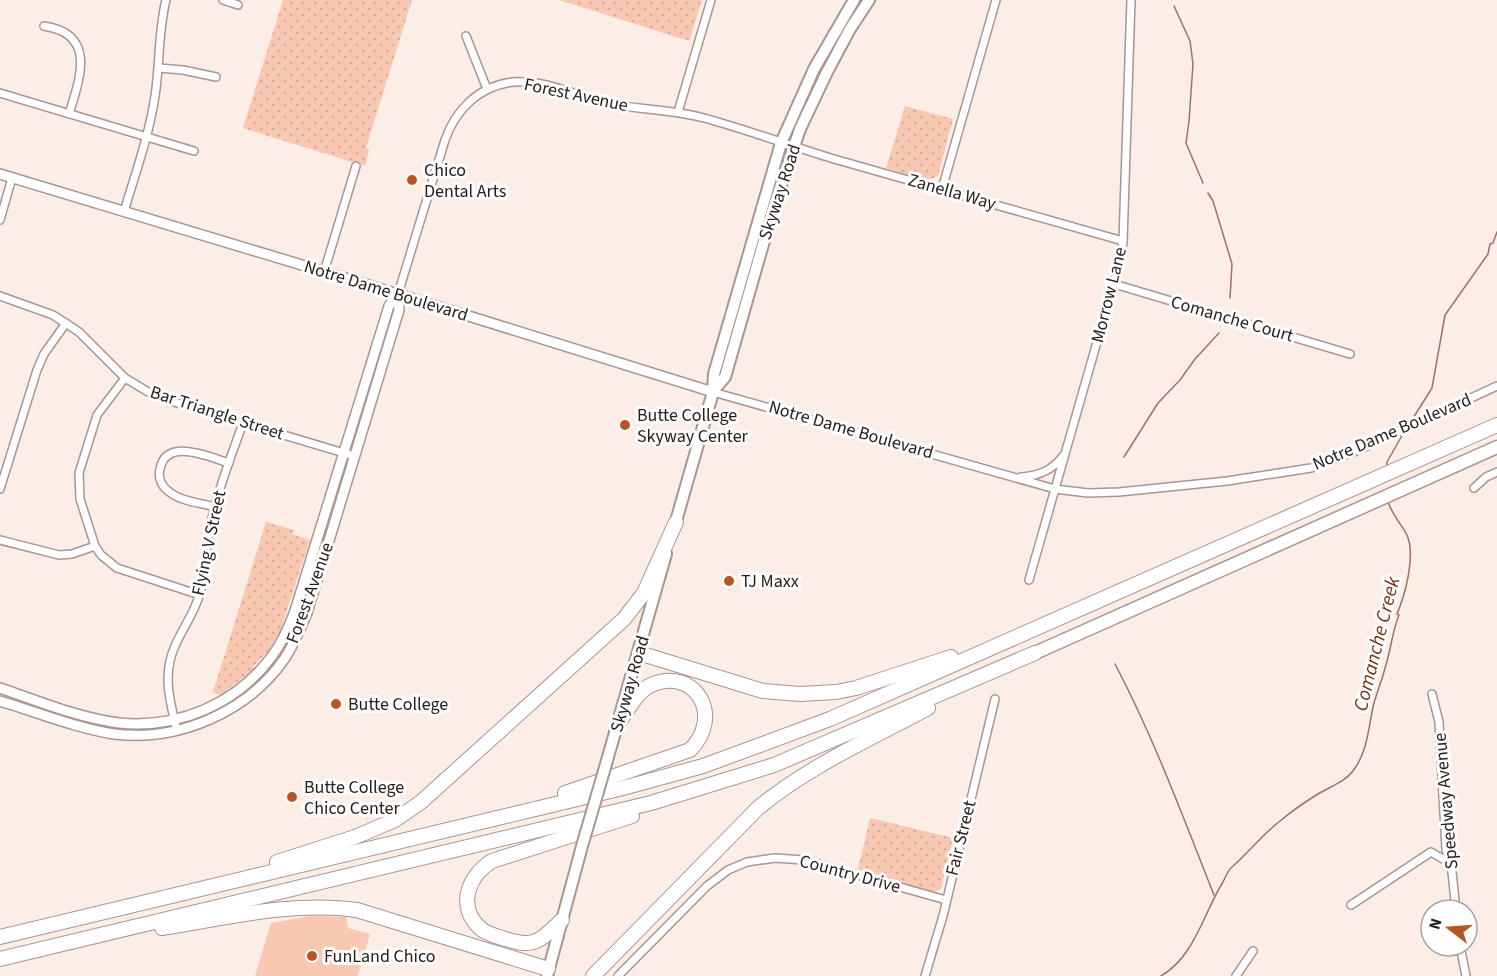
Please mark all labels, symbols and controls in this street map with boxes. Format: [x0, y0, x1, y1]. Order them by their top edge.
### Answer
street label: Forest Avenue [522, 72, 630, 118]
street label: Skyway Road [753, 141, 807, 243]
place label: Chico Dental Arts [424, 158, 506, 204]
street label: Zanella Way [905, 168, 999, 217]
marker: Chico Dental Arts [405, 173, 419, 187]
street label: Morrow Lane [1085, 244, 1133, 346]
street label: Notre Dame Boulevard [301, 254, 471, 328]
street label: Comanche Court [1168, 290, 1296, 348]
street label: Bar Triangle Street [147, 380, 287, 446]
street label: Notre Dame Boulevard [1309, 387, 1475, 477]
street label: Notre Dame Boulevard [766, 395, 936, 465]
place label: Butte College Skyway Center [637, 403, 749, 449]
marker: Butte College Skyway Center [618, 418, 632, 432]
street label: Flying V Street [186, 488, 232, 598]
street label: Forest Avenue [280, 539, 340, 647]
place label: TJ Maxx [741, 569, 799, 594]
water label: Comanche Creek [1347, 573, 1407, 714]
marker: TJ Maxx [722, 574, 736, 588]
street label: Skyway Road [604, 633, 656, 735]
place label: Butte College [348, 692, 448, 717]
marker: Butte College [329, 697, 343, 711]
street label: Speedway Avenue [1428, 732, 1464, 870]
place label: Butte College Chico Center [304, 775, 404, 821]
marker: Butte College Chico Center [285, 790, 299, 804]
street label: Fair Street [940, 798, 982, 878]
street label: Country Drive [797, 849, 903, 899]
north arrow [1419, 898, 1479, 958]
text: N [1424, 916, 1448, 932]
place label: FunLand Chico [324, 944, 436, 969]
marker: FunLand Chico [305, 949, 319, 963]

